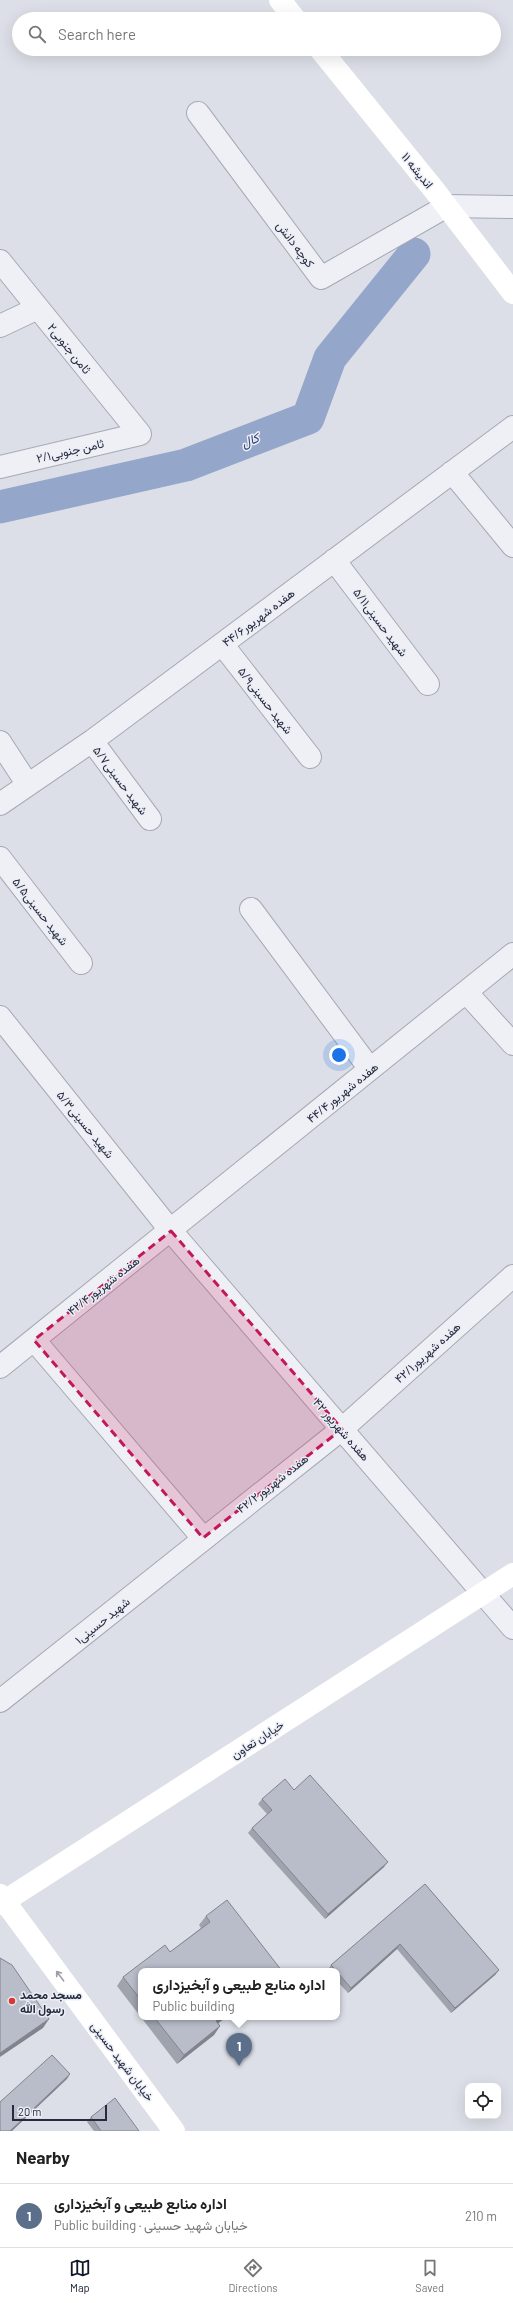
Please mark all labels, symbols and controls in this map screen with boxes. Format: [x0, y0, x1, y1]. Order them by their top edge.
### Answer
search box [12, 12, 501, 56]
icon: search [26, 23, 48, 45]
text: Search here [58, 25, 136, 43]
street label: اندیشه ۱۱ [399, 149, 437, 191]
street label: کوچه دانش [273, 218, 318, 271]
street label: ثامن جنوبی۲ [44, 320, 95, 377]
water label: کال [239, 429, 263, 452]
street label: ثامن جنوبی۲/۱ [35, 435, 106, 467]
street label: هفده شهریور۴۴/۶ [219, 585, 298, 650]
street label: شهید حسینی۵/۱۱ [349, 585, 411, 660]
street label: شهید حسینی۵/۹ [234, 664, 296, 737]
street label: شهید حسینی۵/۷ [89, 743, 151, 818]
street label: شهید حسینی۵/۵ [9, 874, 72, 949]
your location [329, 1045, 349, 1065]
street label: هفده شهریور۴۴/۴ [303, 1059, 382, 1127]
street label: شهید حسینی۵/۳ [53, 1087, 117, 1162]
street label: هفده شهریور۴۲/۴ [64, 1253, 143, 1319]
street label: هفده شهریور۴۲/۱ [391, 1319, 464, 1387]
street label: هفده شهریور ۴۲ [310, 1395, 373, 1464]
street label: هفده شهریور۴۲/۲ [233, 1451, 312, 1517]
street label: شهید حسینی۱ [72, 1594, 133, 1648]
street label: خیابان تعاون [228, 1717, 287, 1763]
popup [138, 1968, 340, 2020]
one-way arrow [55, 1971, 64, 1982]
text: اداره منابع طبیعی و آبخیزداری [153, 1975, 325, 1993]
place label: مسجد محمد رسول الله [20, 1987, 82, 2017]
marker: مسجد محمد رسول الله [7, 1996, 17, 2006]
text: Public building [153, 1998, 235, 2014]
street label: خیابان شهید حسینی [87, 2019, 157, 2105]
pin: 1 [226, 2033, 252, 2066]
map controls [465, 2083, 501, 2119]
button: locate [465, 2083, 501, 2119]
scale bar [12, 2103, 107, 2122]
text: 20 m [18, 2105, 41, 2118]
text: Nearby [16, 2147, 70, 2167]
text: اداره منابع طبیعی و آبخیزداری [54, 2194, 227, 2212]
text: 1 [27, 2208, 31, 2224]
text: 210 m [465, 2208, 497, 2224]
text: Public building · خیابان شهید حسینی [54, 2217, 248, 2233]
tab: Map [69, 2257, 91, 2294]
tab: Directions [228, 2257, 278, 2294]
tab: Saved [415, 2257, 444, 2294]

